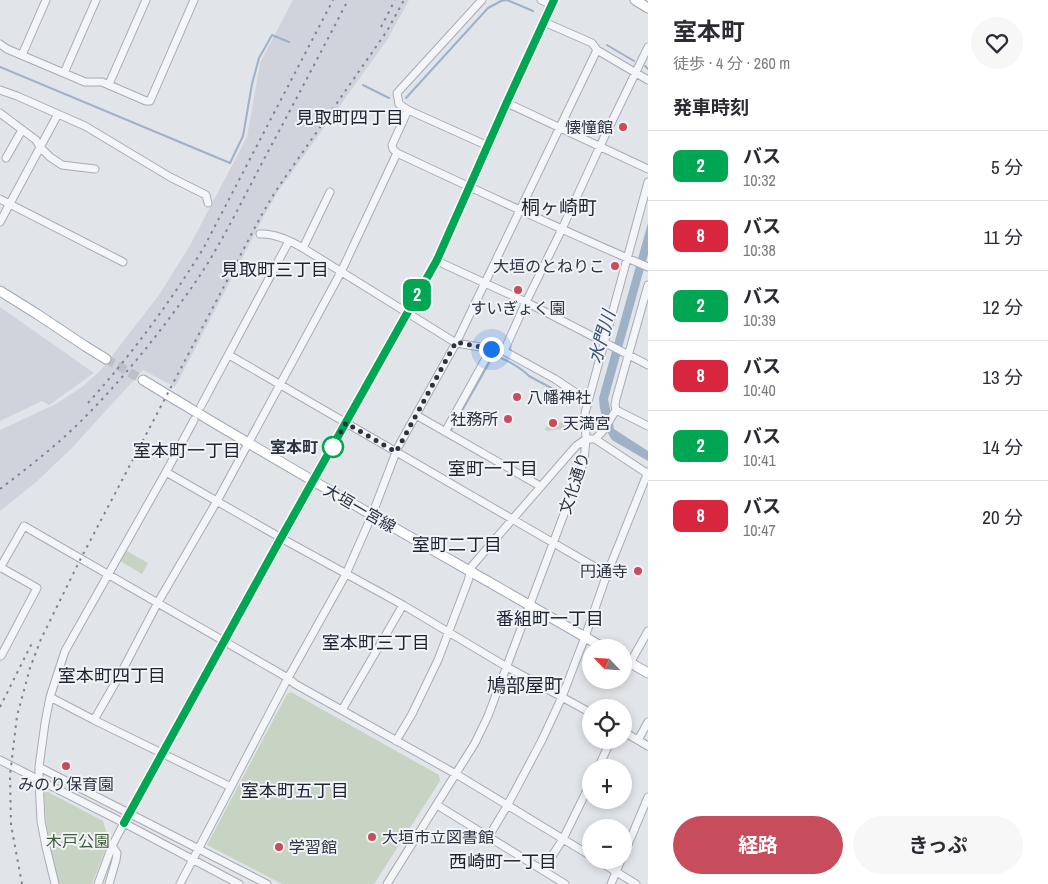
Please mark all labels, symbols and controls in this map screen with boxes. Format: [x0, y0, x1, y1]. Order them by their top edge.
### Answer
text: 室本町 [673, 15, 745, 47]
button: heart [971, 17, 1023, 69]
text: 徒歩 · 4 分 · 260 m [673, 52, 790, 74]
text: 発車時刻 [673, 94, 749, 120]
district label: 見取町四丁目 [296, 105, 404, 130]
place label: 懐憧館 [565, 116, 613, 138]
marker: 懐憧館 [617, 121, 629, 133]
text: バス [743, 143, 781, 169]
text: 2 [696, 153, 705, 178]
text: 5 分 [991, 154, 1023, 180]
text: 10:32 [743, 169, 776, 191]
district label: 桐ヶ崎町 [521, 194, 597, 220]
text: バス [743, 213, 781, 239]
text: 8 [696, 223, 705, 248]
text: 11 分 [983, 224, 1023, 250]
text: 10:38 [743, 239, 776, 261]
place label: 大垣のとねりこ [493, 255, 605, 277]
district label: 見取町三丁目 [221, 257, 329, 282]
marker: 大垣のとねりこ [609, 260, 621, 272]
line badge: 2 [401, 279, 433, 311]
text: 2 [413, 282, 421, 307]
text: バス [743, 283, 781, 309]
marker: すいぎょく園 [512, 284, 524, 296]
text: 2 [696, 293, 705, 318]
text: 12 分 [982, 294, 1023, 320]
place label: すいぎょく園 [470, 297, 566, 319]
water label: 水門川 [582, 306, 622, 366]
text: 10:39 [743, 309, 776, 331]
your location [479, 337, 504, 362]
text: バス [743, 353, 781, 379]
text: 8 [696, 363, 705, 388]
text: 13 分 [982, 364, 1023, 390]
text: 10:40 [743, 379, 776, 401]
place label: 八幡神社 [527, 386, 591, 408]
marker: 八幡神社 [511, 391, 523, 403]
place label: 社務所 [450, 408, 498, 430]
place label: 天満宮 [563, 412, 611, 434]
marker: 社務所 [502, 413, 514, 425]
marker: 天満宮 [547, 417, 559, 429]
text: バス [743, 423, 781, 449]
text: 2 [696, 433, 705, 458]
text: 14 分 [982, 434, 1023, 460]
place label: 室本町 [270, 436, 318, 458]
marker: 室本町 [322, 436, 344, 458]
district label: 室本町一丁目 [133, 438, 241, 463]
street label: 文化通り [554, 449, 594, 517]
text: 10:41 [743, 449, 776, 471]
district label: 室町一丁目 [448, 456, 538, 481]
street label: 大垣一宮線 [320, 478, 400, 538]
text: バス [743, 493, 781, 519]
text: 8 [696, 503, 705, 528]
text: 20 分 [982, 504, 1023, 530]
text: 10:47 [743, 519, 776, 541]
district label: 室町二丁目 [412, 532, 502, 557]
place label: 円通寺 [580, 560, 628, 582]
marker: 円通寺 [632, 565, 644, 577]
district label: 番組町一丁目 [496, 606, 604, 631]
district label: 室本町三丁目 [322, 630, 430, 655]
north arrow [582, 639, 632, 689]
map controls [582, 639, 632, 869]
district label: 室本町四丁目 [58, 663, 166, 688]
district label: 鳩部屋町 [487, 672, 563, 698]
button: locate [582, 699, 632, 749]
button: + [582, 759, 632, 809]
marker: みのり保育園 [60, 760, 72, 772]
place label: みのり保育園 [18, 773, 114, 795]
district label: 室本町五丁目 [241, 778, 349, 803]
button: 経路 [673, 816, 843, 874]
button: きっぷ [853, 816, 1023, 874]
button: − [582, 819, 632, 869]
place label: 大垣市立図書館 [382, 826, 494, 848]
park label: 木戸公園 [46, 830, 110, 852]
marker: 大垣市立図書館 [366, 831, 378, 843]
place label: 学習館 [289, 836, 337, 858]
marker: 学習館 [273, 841, 285, 853]
district label: 西崎町一丁目 [449, 849, 557, 874]

